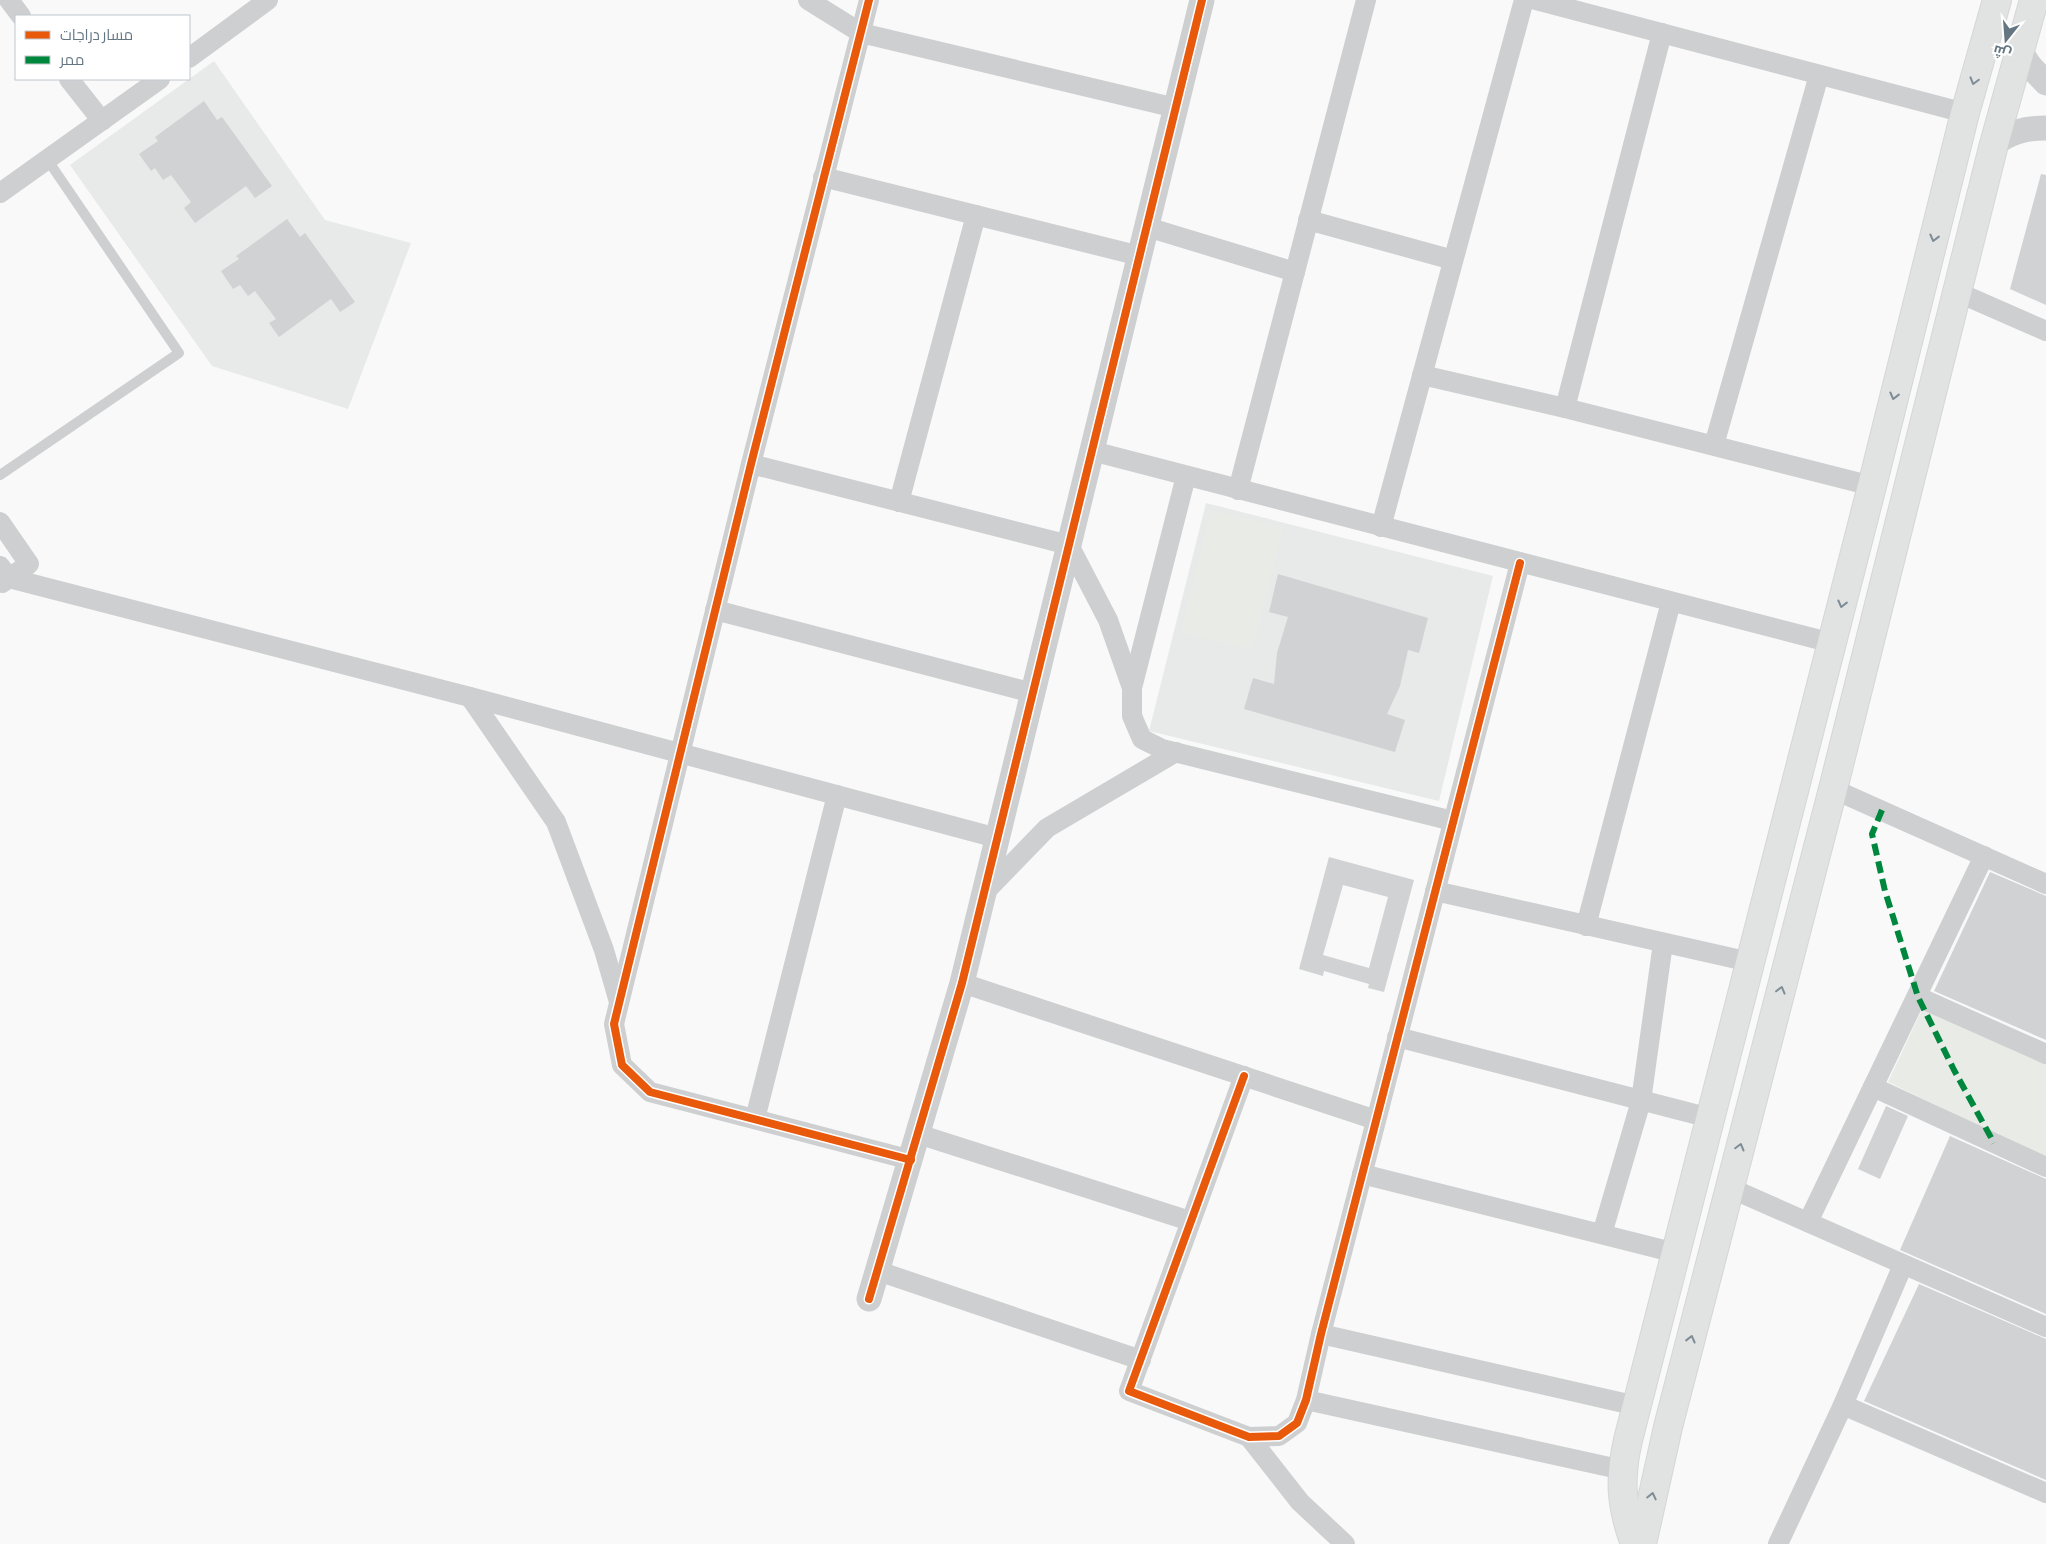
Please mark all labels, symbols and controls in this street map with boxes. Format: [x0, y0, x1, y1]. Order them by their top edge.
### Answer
legend [15, 15, 190, 80]
north arrow [1981, 15, 2031, 65]
text: مسار دراجات [60, 28, 133, 44]
text: ش [1991, 41, 2013, 63]
text: ممر [59, 53, 84, 69]
one-way arrow [1969, 76, 1979, 84]
one-way arrow [1929, 233, 1939, 242]
one-way arrow [1889, 391, 1900, 400]
one-way arrow [1837, 600, 1848, 609]
one-way arrow [1775, 986, 1786, 995]
one-way arrow [1734, 1143, 1745, 1152]
one-way arrow [1685, 1334, 1696, 1343]
one-way arrow [1646, 1492, 1657, 1501]

